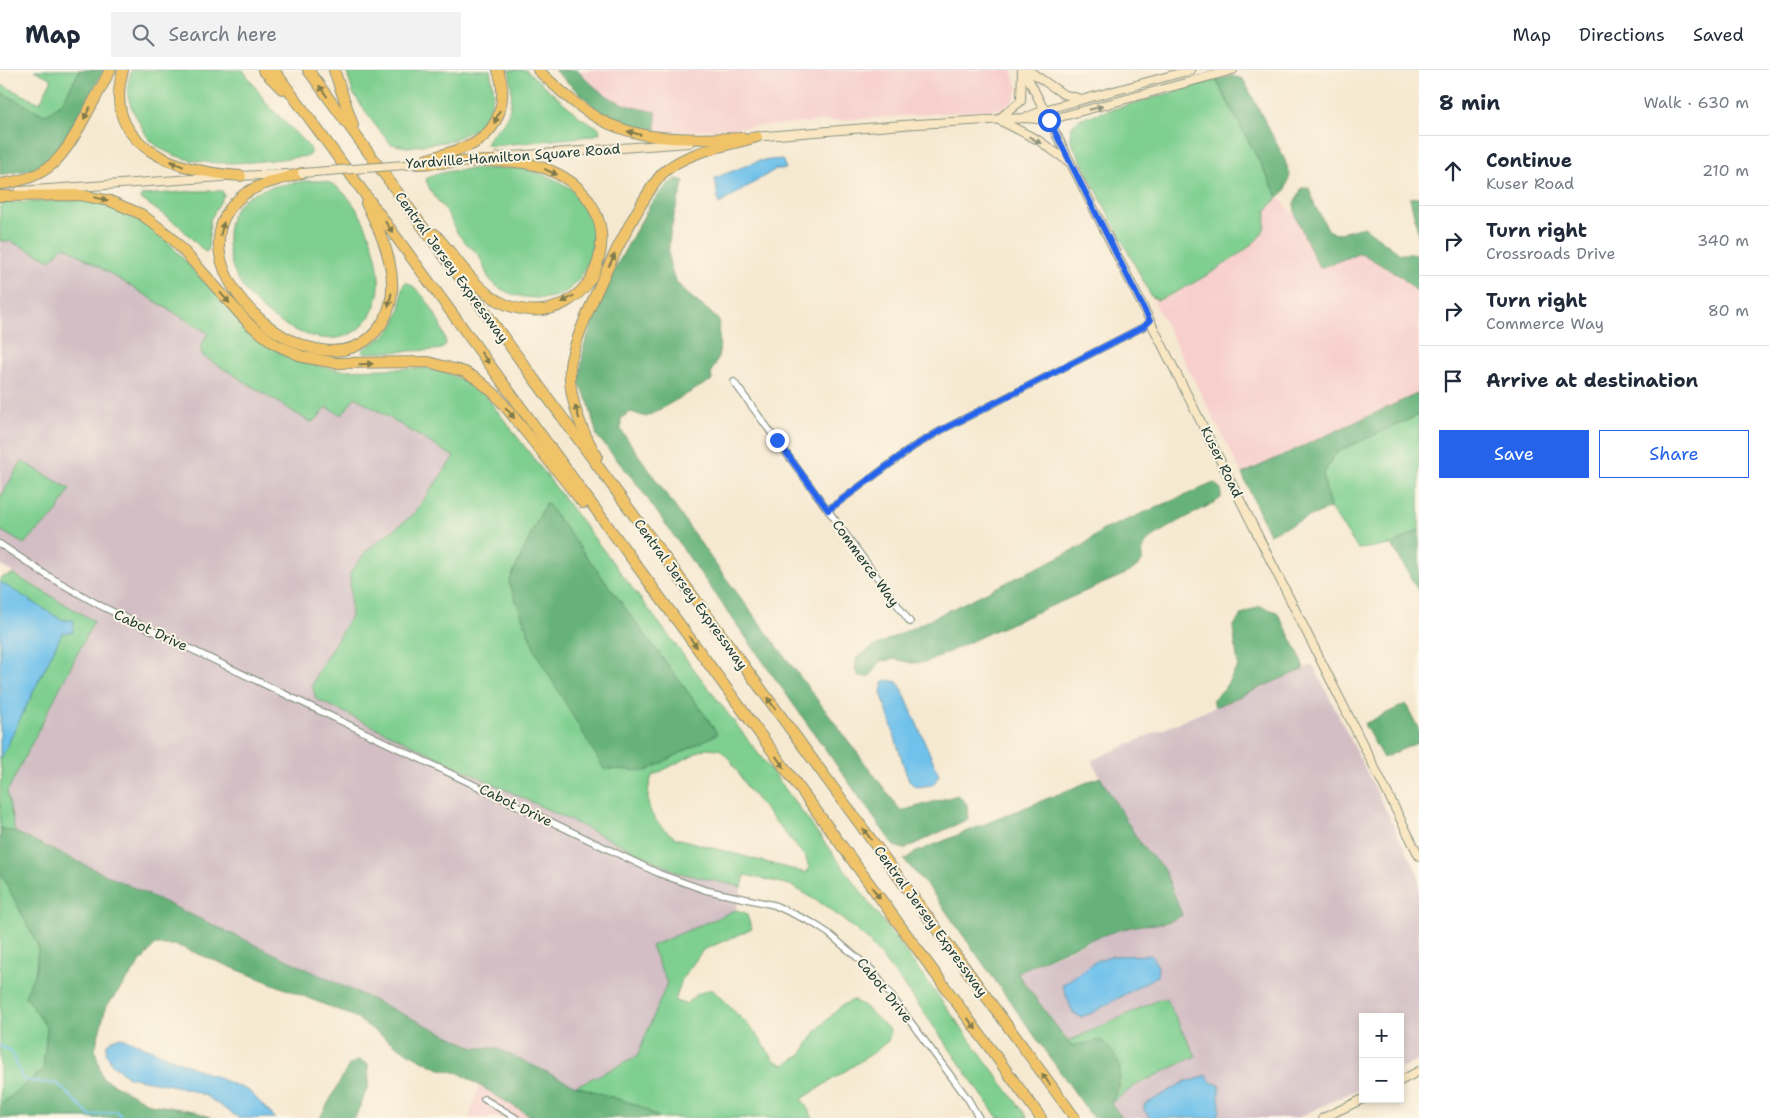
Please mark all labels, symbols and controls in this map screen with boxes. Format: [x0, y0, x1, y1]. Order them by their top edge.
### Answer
search box [111, 12, 461, 57]
text: Map [25, 19, 81, 51]
icon: search [129, 21, 157, 49]
text: Search here [169, 22, 277, 47]
text: Map [1513, 23, 1551, 47]
text: Directions [1579, 23, 1665, 47]
text: Saved [1693, 23, 1744, 47]
one-way arrow [318, 84, 328, 98]
text: 8 min [1439, 89, 1500, 117]
text: Walk · 630 m [1643, 92, 1749, 113]
one-way arrow [1088, 103, 1103, 111]
one-way arrow [83, 106, 91, 121]
route start [1038, 109, 1061, 132]
one-way arrow [493, 110, 501, 124]
one-way arrow [627, 129, 642, 137]
one-way arrow [1029, 136, 1042, 145]
street label: Yardville-Hamilton Square Road [405, 140, 621, 172]
text: Continue [1486, 148, 1572, 173]
icon: ahead [1439, 157, 1467, 185]
one-way arrow [169, 160, 184, 168]
text: 210 m [1702, 160, 1749, 181]
one-way arrow [544, 168, 558, 176]
text: Kuser Road [1486, 173, 1574, 194]
street label: Central Jersey Expressway [391, 188, 513, 346]
one-way arrow [93, 195, 109, 203]
text: Turn right [1486, 218, 1587, 243]
one-way arrow [384, 220, 394, 234]
one-way arrow [218, 221, 226, 236]
icon: right [1439, 227, 1467, 255]
text: 340 m [1697, 230, 1749, 251]
text: Crossroads Drive [1486, 243, 1615, 264]
one-way arrow [609, 253, 617, 267]
text: Turn right [1486, 288, 1587, 313]
one-way arrow [220, 291, 231, 304]
one-way arrow [386, 293, 394, 309]
one-way arrow [561, 295, 574, 304]
icon: right [1439, 297, 1467, 325]
text: 80 m [1708, 300, 1749, 321]
text: Commerce Way [1486, 313, 1604, 334]
one-way arrow [480, 351, 490, 365]
one-way arrow [358, 360, 374, 368]
icon: arrive [1439, 367, 1467, 395]
text: Arrive at destination [1486, 368, 1698, 393]
one-way arrow [573, 405, 581, 420]
one-way arrow [505, 406, 516, 419]
street label: Kuser Road [1197, 423, 1247, 501]
route end [766, 429, 789, 452]
button: Save [1439, 430, 1589, 478]
button: Share [1599, 430, 1749, 478]
street label: Central Jersey Expressway [630, 515, 752, 673]
street label: Commerce Way [828, 516, 904, 610]
street label: Cabot Drive [111, 605, 191, 655]
one-way arrow [687, 635, 698, 648]
one-way arrow [766, 697, 777, 710]
one-way arrow [775, 755, 785, 769]
street label: Cabot Drive [477, 780, 556, 830]
one-way arrow [863, 828, 873, 841]
street label: Central Jersey Expressway [870, 842, 992, 1000]
one-way arrow [871, 886, 881, 900]
street label: Cabot Drive [853, 954, 917, 1026]
map controls [1359, 1013, 1404, 1103]
button: + [1359, 1013, 1404, 1058]
one-way arrow [967, 1017, 977, 1031]
button: − [1359, 1058, 1404, 1103]
one-way arrow [1041, 1072, 1051, 1086]

